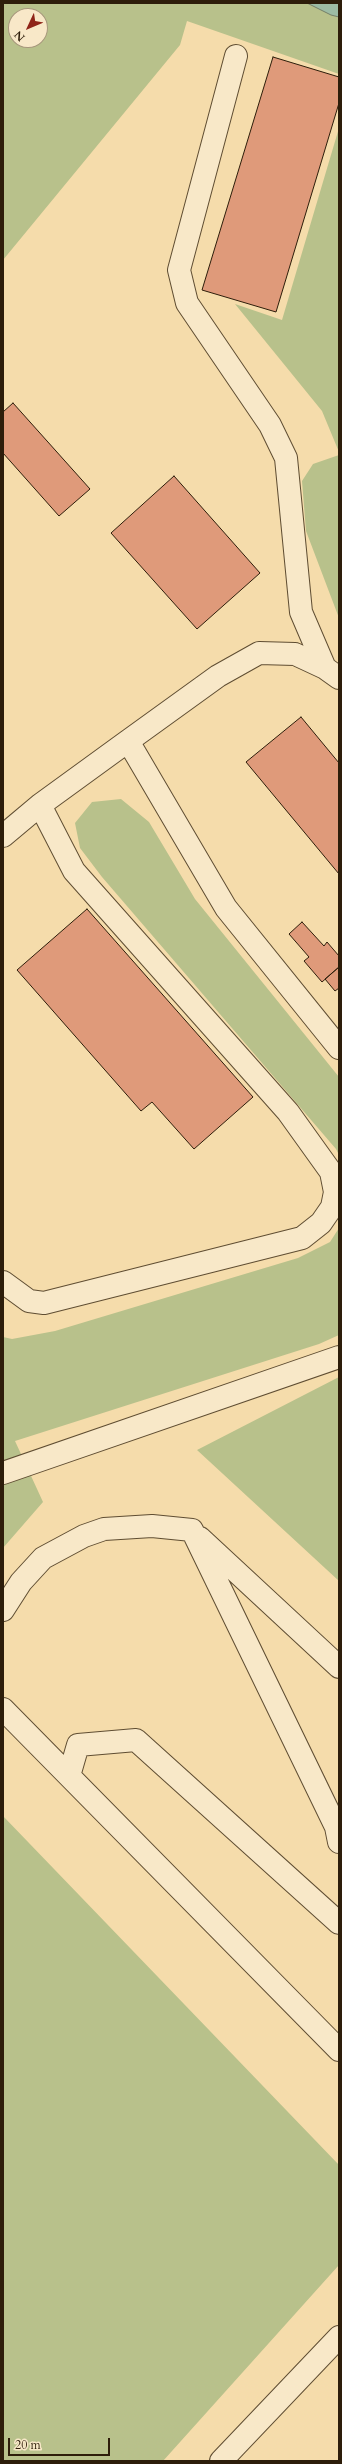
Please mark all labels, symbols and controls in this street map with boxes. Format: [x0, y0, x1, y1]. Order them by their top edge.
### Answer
north arrow [8, 8, 48, 48]
text: N [11, 27, 28, 45]
scale bar [10, 2430, 112, 2456]
text: 20 m [15, 2437, 41, 2453]

